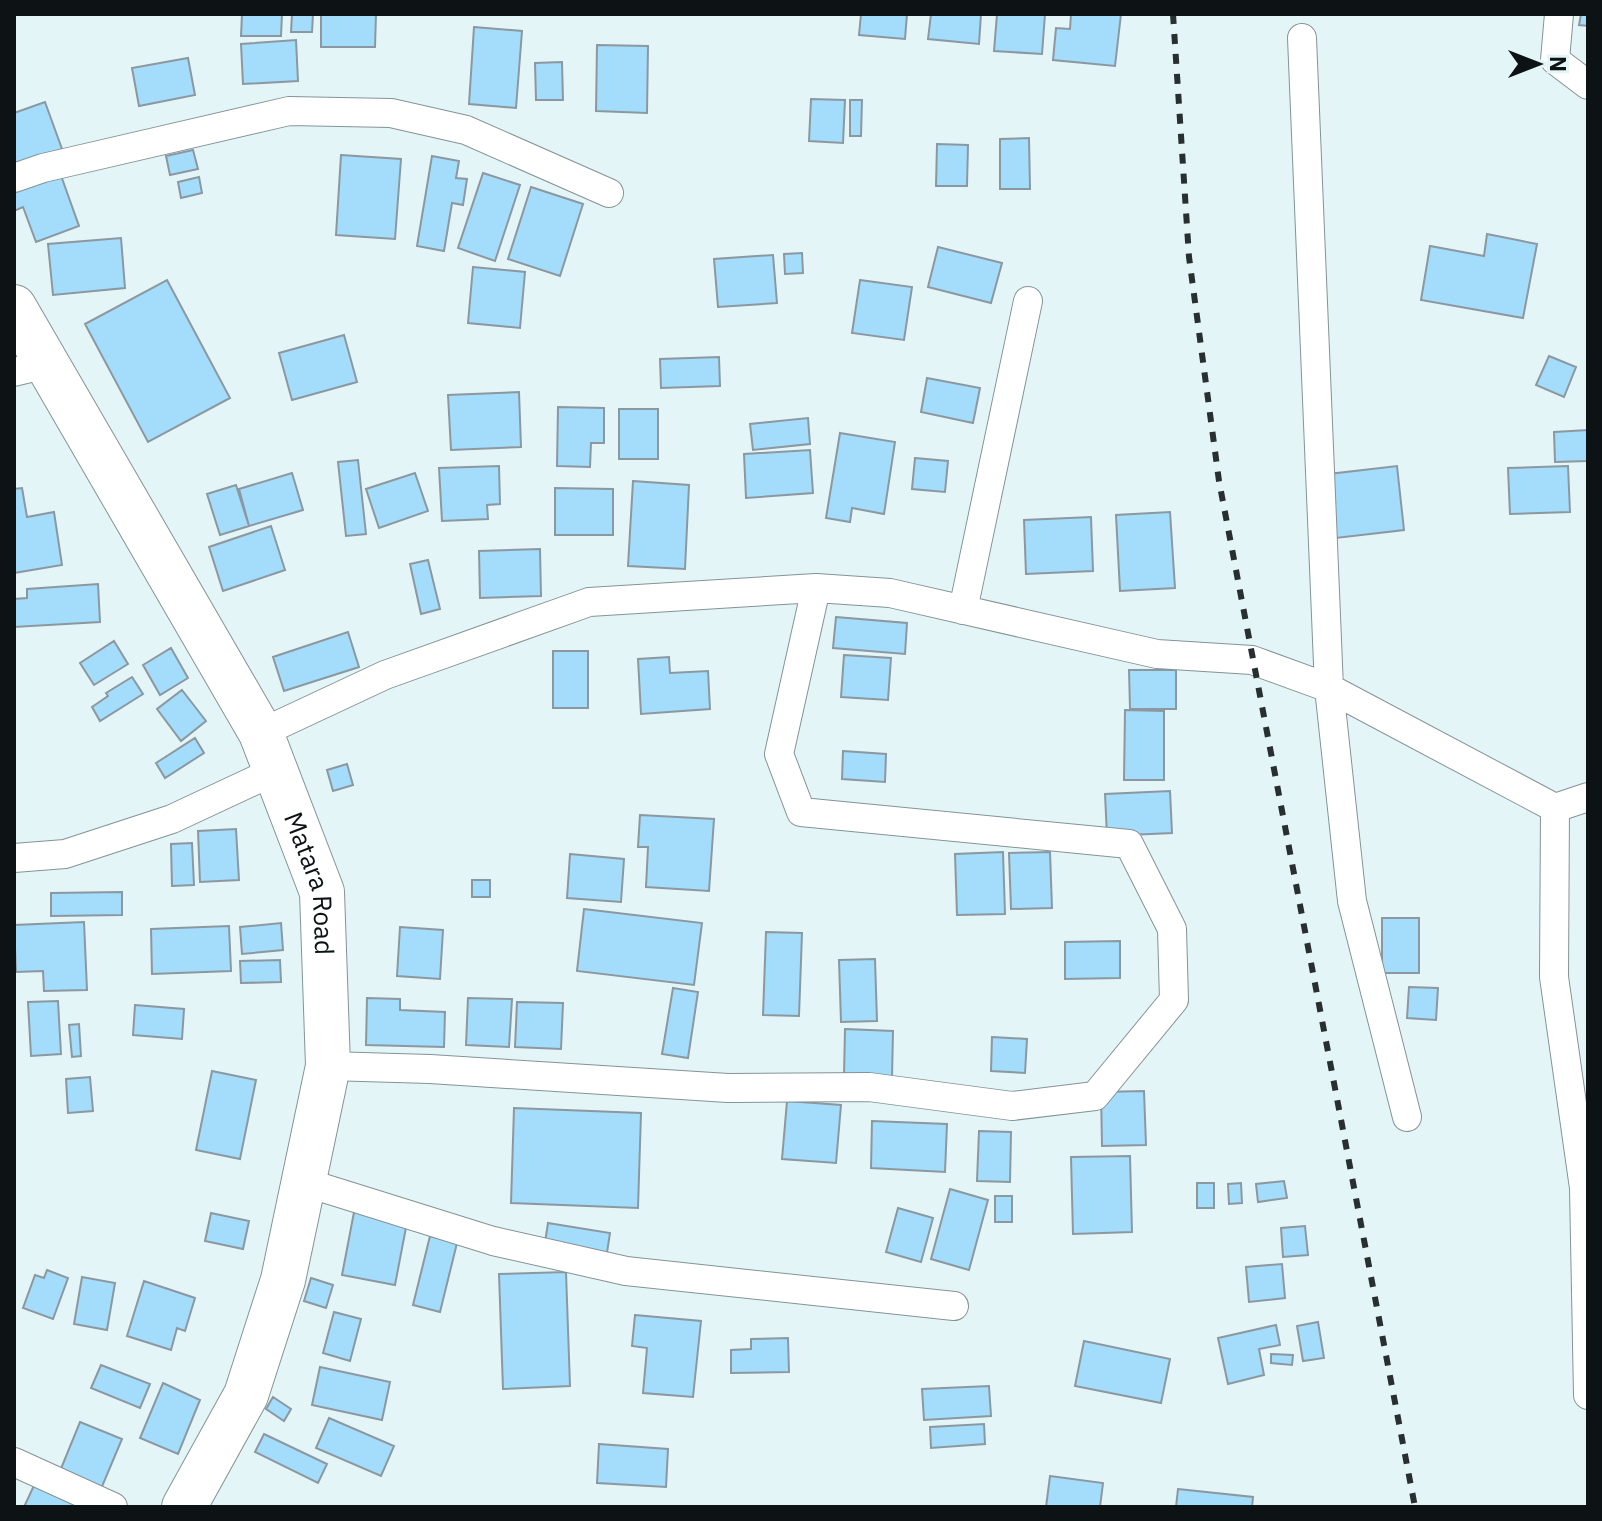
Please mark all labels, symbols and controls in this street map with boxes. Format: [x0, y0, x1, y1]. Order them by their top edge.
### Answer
north arrow [1498, 24, 1578, 104]
text: N [1544, 56, 1573, 72]
street label: Matara Road [277, 807, 342, 955]

